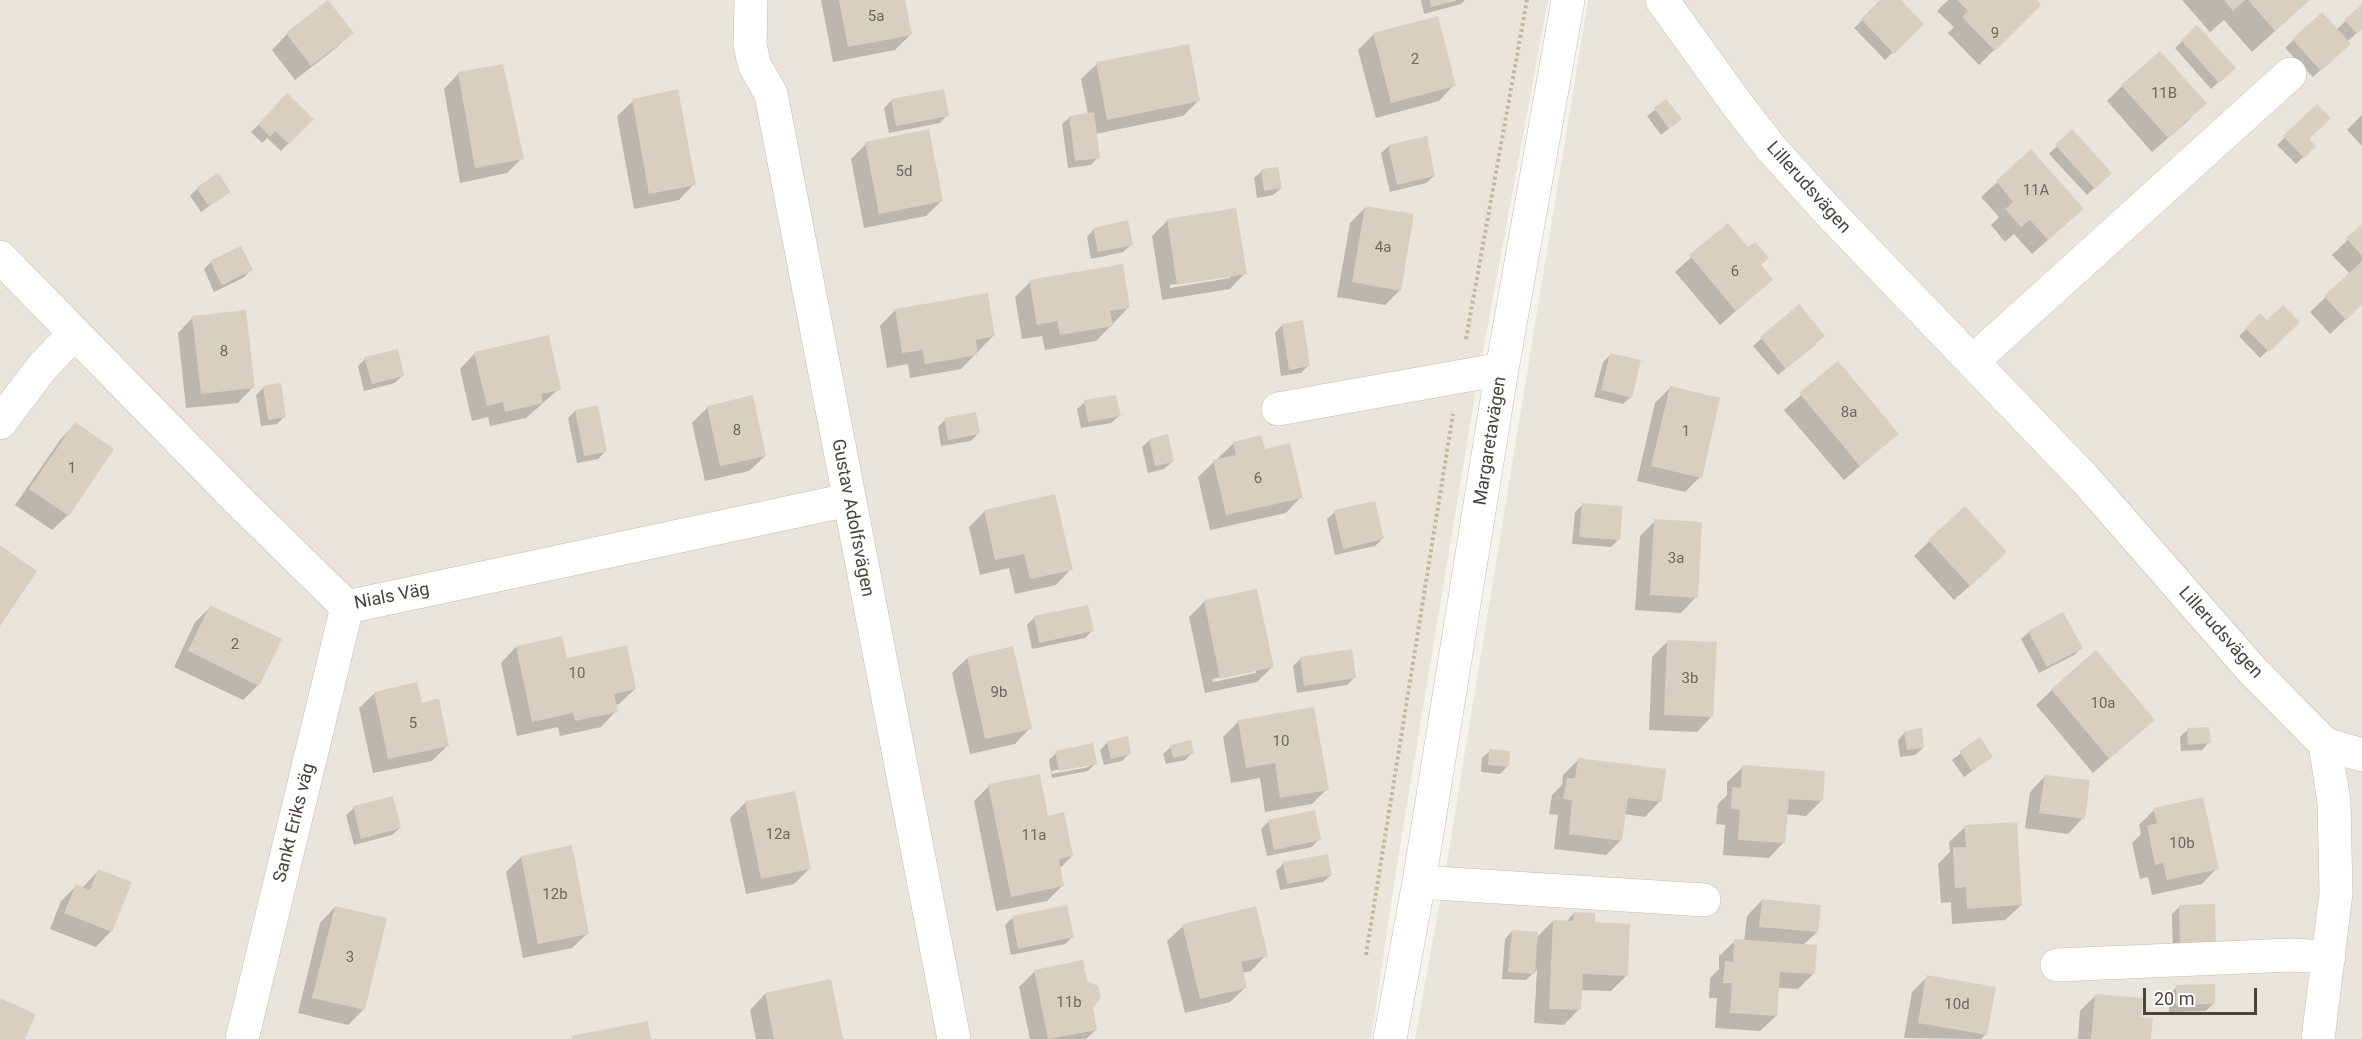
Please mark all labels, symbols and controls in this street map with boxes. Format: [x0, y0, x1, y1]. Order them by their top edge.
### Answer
house number: 5a [868, 8, 884, 26]
house number: 9 [1991, 25, 1999, 43]
house number: 2 [1411, 51, 1419, 69]
house number: 11B [2151, 85, 2177, 103]
street label: Lillerudsvägen [1761, 138, 1855, 238]
house number: 5d [896, 163, 912, 181]
house number: 11A [2023, 182, 2049, 200]
house number: 4a [1375, 239, 1391, 257]
house number: 6 [1731, 263, 1739, 281]
house number: 8 [220, 343, 228, 361]
street label: Margaretavägen [1470, 375, 1512, 507]
house number: 8a [1841, 404, 1857, 422]
house number: 8 [733, 422, 741, 440]
house number: 1 [1682, 423, 1690, 441]
street label: Gustav Adolfsvägen [826, 437, 878, 599]
house number: 1 [68, 460, 76, 478]
house number: 6 [1254, 470, 1262, 488]
house number: 3a [1668, 550, 1684, 568]
street label: Nials Väg [353, 579, 431, 615]
street label: Lillerudsvägen [2173, 583, 2267, 683]
house number: 2 [231, 636, 239, 654]
house number: 10 [569, 665, 585, 683]
house number: 3b [1682, 670, 1698, 688]
house number: 9b [991, 684, 1007, 702]
house number: 10a [2090, 695, 2116, 713]
house number: 5 [409, 715, 417, 733]
house number: 10 [1273, 733, 1289, 751]
street label: Sankt Eriks väg [270, 761, 320, 885]
house number: 12a [765, 826, 791, 844]
house number: 11a [1021, 827, 1047, 845]
house number: 10b [2169, 835, 2195, 853]
house number: 12b [542, 886, 568, 904]
house number: 3 [346, 949, 354, 967]
scale bar [2146, 976, 2260, 1014]
text: 20 m [2154, 988, 2194, 1009]
house number: 11b [1056, 994, 1082, 1012]
house number: 10d [1944, 996, 1970, 1014]

